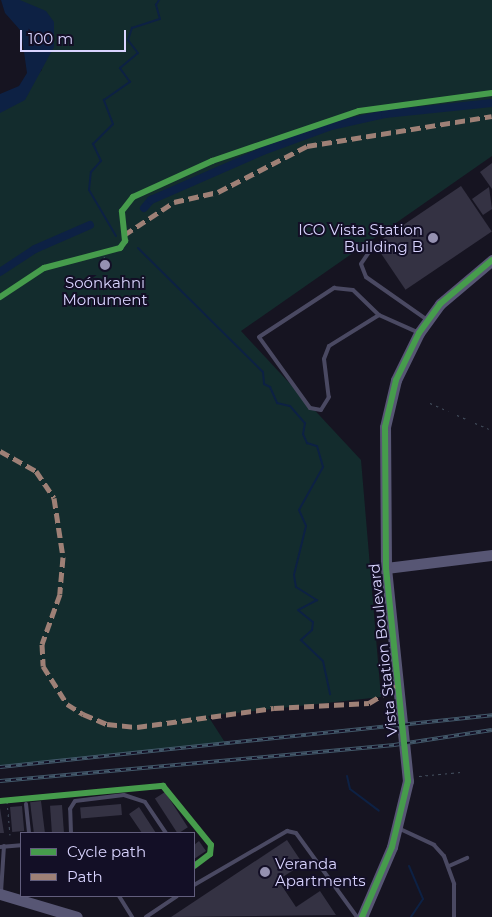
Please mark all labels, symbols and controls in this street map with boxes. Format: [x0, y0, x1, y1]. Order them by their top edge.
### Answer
scale bar [22, 20, 129, 52]
text: 100 m [28, 29, 73, 48]
place label: ICO Vista Station Building B [298, 220, 423, 255]
marker: ICO Vista Station Building B [427, 232, 439, 244]
marker: Soónkahni Monument [99, 259, 111, 271]
place label: Soónkahni Monument [62, 273, 148, 308]
street label: Vista Station Boulevard [365, 563, 401, 737]
legend [20, 832, 195, 897]
text: Cycle path [67, 842, 146, 861]
place label: Veranda Apartments [275, 854, 366, 889]
marker: Veranda Apartments [259, 866, 271, 878]
text: Path [67, 867, 103, 886]

